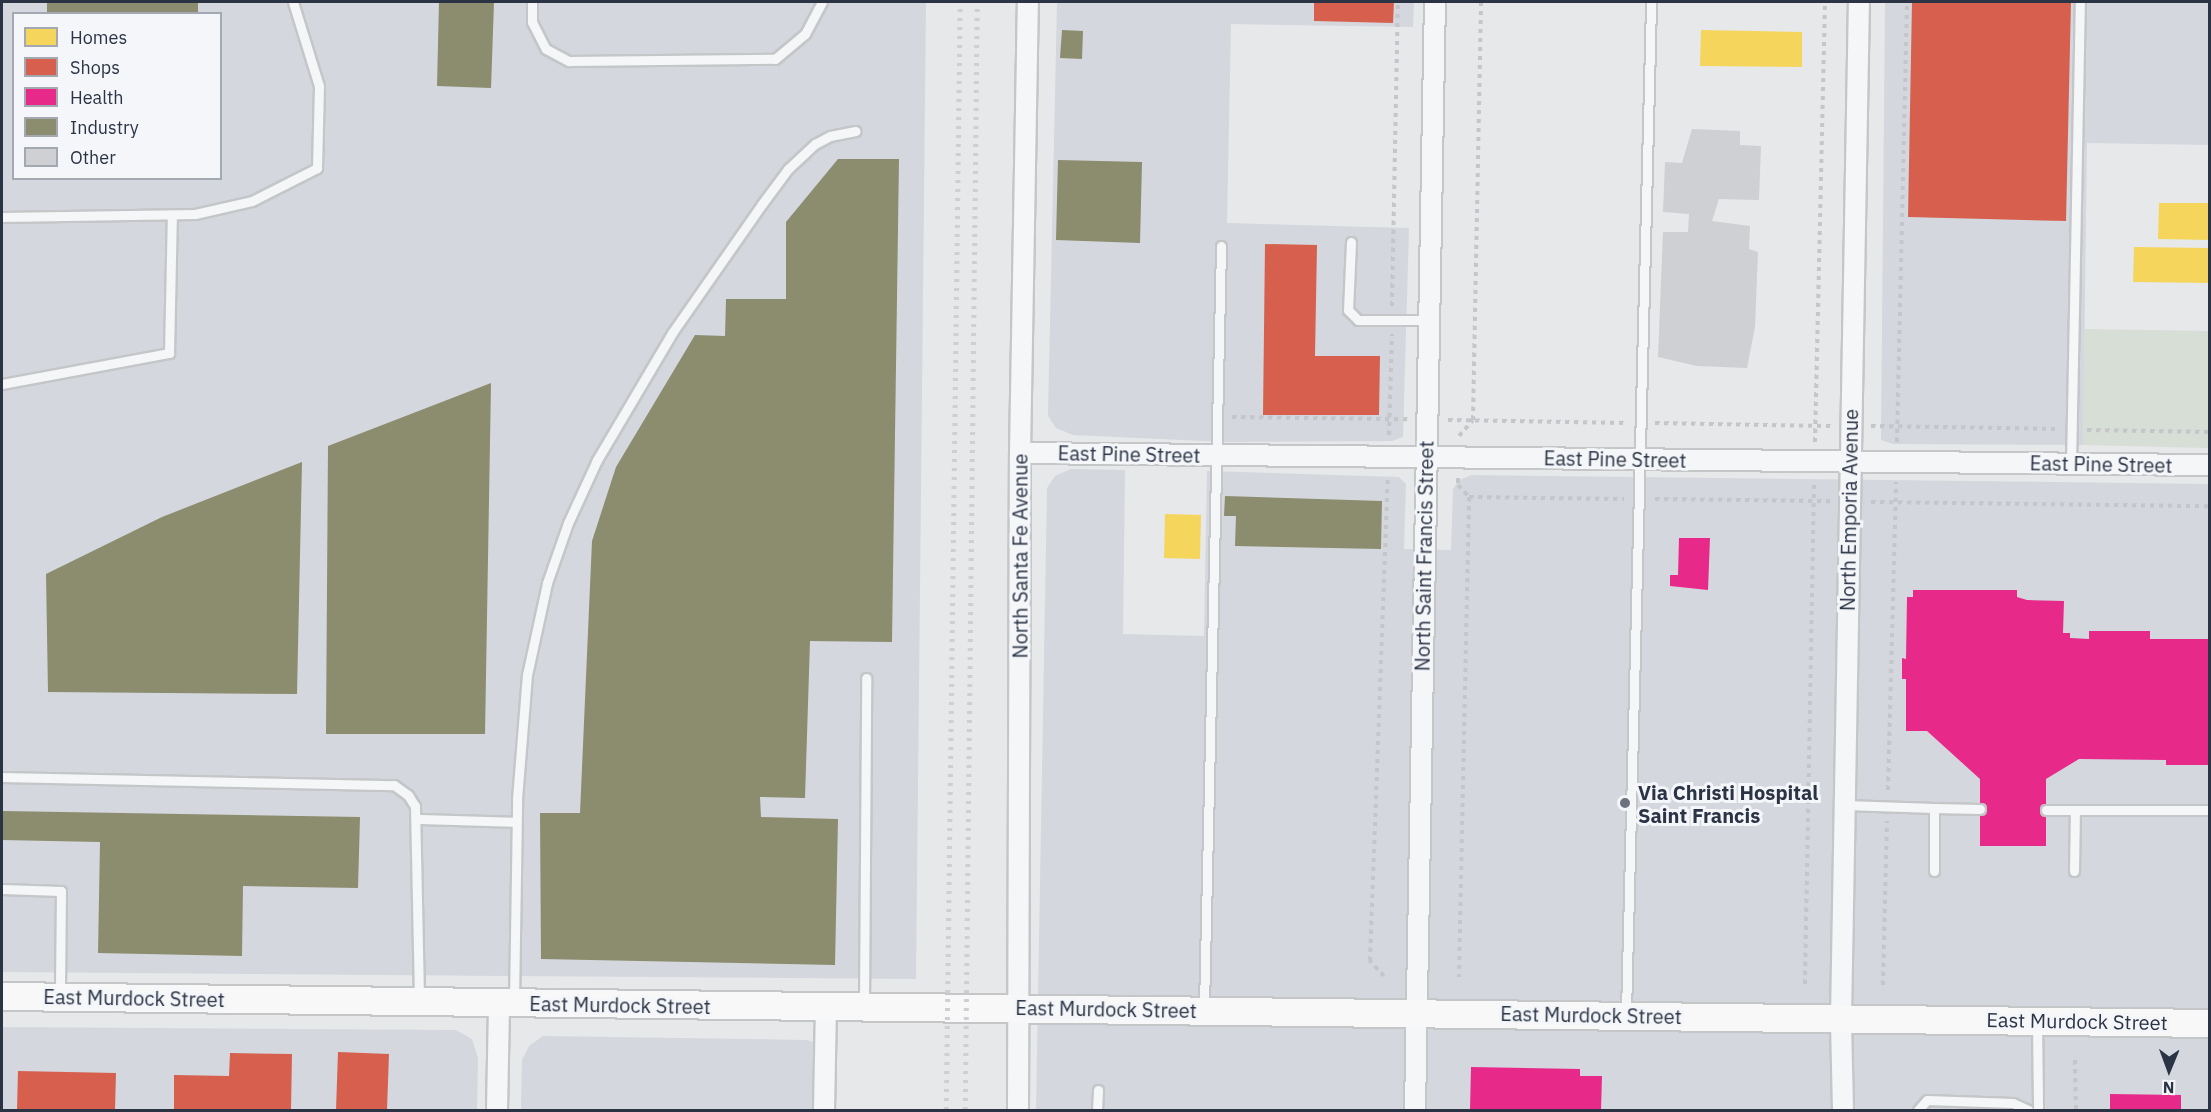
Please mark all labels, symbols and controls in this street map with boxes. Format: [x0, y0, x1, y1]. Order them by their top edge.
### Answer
legend [12, 12, 222, 180]
text: Homes [70, 26, 127, 49]
text: Shops [70, 56, 120, 79]
text: Health [70, 86, 124, 109]
text: Industry [70, 116, 139, 139]
text: Other [70, 146, 116, 169]
street label: North Emporia Avenue [1835, 409, 1863, 611]
street label: North Saint Francis Street [1410, 440, 1438, 672]
street label: East Pine Street [1057, 441, 1201, 467]
street label: East Pine Street [1543, 446, 1687, 472]
street label: East Pine Street [2029, 451, 2173, 477]
street label: North Santa Fe Avenue [1008, 453, 1032, 659]
place label: Via Christi Hospital Saint Francis [1638, 780, 1818, 827]
marker: Via Christi Hospital Saint Francis [1616, 794, 1634, 812]
street label: East Murdock Street [43, 984, 225, 1012]
street label: East Murdock Street [529, 991, 711, 1019]
street label: East Murdock Street [1015, 995, 1197, 1023]
street label: East Murdock Street [1500, 1001, 1682, 1029]
street label: East Murdock Street [1986, 1007, 2168, 1035]
north arrow [2139, 1040, 2199, 1100]
text: N [2163, 1078, 2175, 1098]

